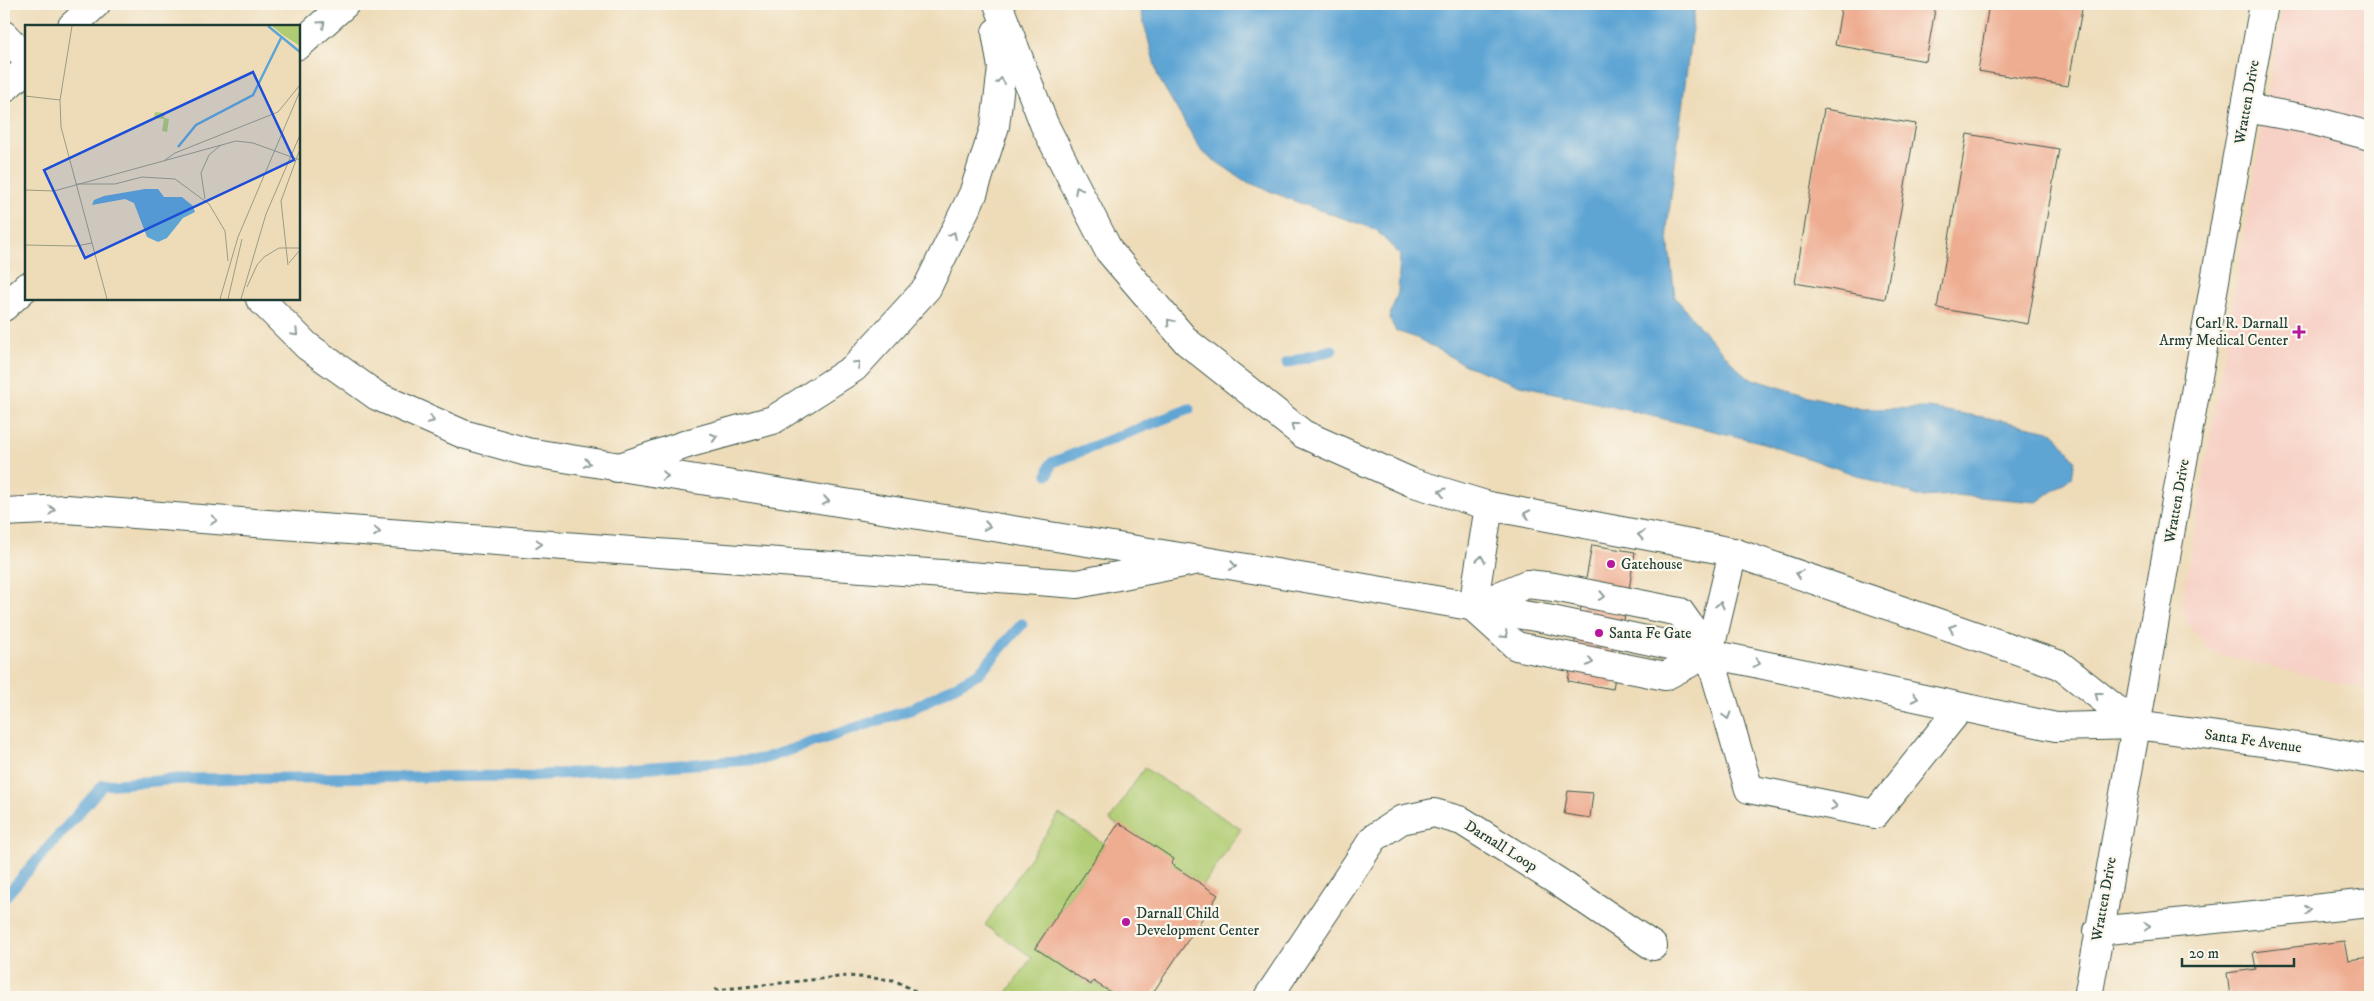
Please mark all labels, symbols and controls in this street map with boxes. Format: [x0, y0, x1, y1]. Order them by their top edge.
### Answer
one-way arrow [317, 21, 326, 30]
inset map [25, 25, 300, 300]
street label: Wratten Drive [2230, 58, 2264, 147]
one-way arrow [995, 77, 1006, 85]
one-way arrow [1074, 186, 1084, 195]
one-way arrow [947, 231, 957, 240]
place label: Carl R. Darnall Army Medical Center [2159, 314, 2288, 350]
one-way arrow [1167, 319, 1176, 328]
marker: Carl R. Darnall Army Medical Center [2292, 325, 2306, 339]
one-way arrow [289, 327, 298, 336]
one-way arrow [851, 361, 860, 370]
one-way arrow [426, 413, 435, 424]
one-way arrow [1291, 424, 1300, 432]
one-way arrow [709, 432, 717, 442]
one-way arrow [583, 457, 591, 467]
street label: Wratten Drive [2160, 457, 2194, 546]
one-way arrow [661, 470, 670, 480]
one-way arrow [1439, 487, 1447, 497]
one-way arrow [822, 495, 830, 506]
one-way arrow [49, 504, 57, 515]
one-way arrow [1523, 509, 1532, 520]
one-way arrow [211, 514, 219, 525]
one-way arrow [982, 521, 991, 531]
one-way arrow [373, 526, 381, 537]
one-way arrow [1637, 531, 1646, 541]
one-way arrow [535, 538, 543, 549]
one-way arrow [1475, 554, 1485, 563]
place label: Gatehouse [1621, 555, 1682, 574]
marker: Gatehouse [1605, 558, 1617, 570]
one-way arrow [1229, 560, 1238, 570]
one-way arrow [1795, 570, 1804, 580]
one-way arrow [1597, 590, 1606, 601]
one-way arrow [1714, 601, 1725, 610]
place label: Santa Fe Gate [1609, 624, 1692, 643]
one-way arrow [1948, 624, 1957, 634]
marker: Santa Fe Gate [1593, 627, 1605, 639]
one-way arrow [1499, 629, 1508, 638]
one-way arrow [1586, 656, 1595, 666]
one-way arrow [1752, 657, 1761, 668]
one-way arrow [1911, 692, 1920, 703]
one-way arrow [2095, 692, 2104, 700]
one-way arrow [1722, 712, 1732, 720]
street label: Santa Fe Avenue [2203, 725, 2303, 757]
one-way arrow [1829, 800, 1838, 810]
street label: Darnall Loop [1461, 816, 1541, 876]
street label: Wratten Drive [2087, 855, 2121, 944]
place label: Darnall Child Development Center [1136, 904, 1260, 940]
one-way arrow [2305, 905, 2313, 916]
marker: Darnall Child Development Center [1120, 916, 1132, 928]
one-way arrow [2143, 921, 2151, 932]
scale bar [2182, 936, 2294, 968]
text: 20 m [2189, 944, 2219, 963]

